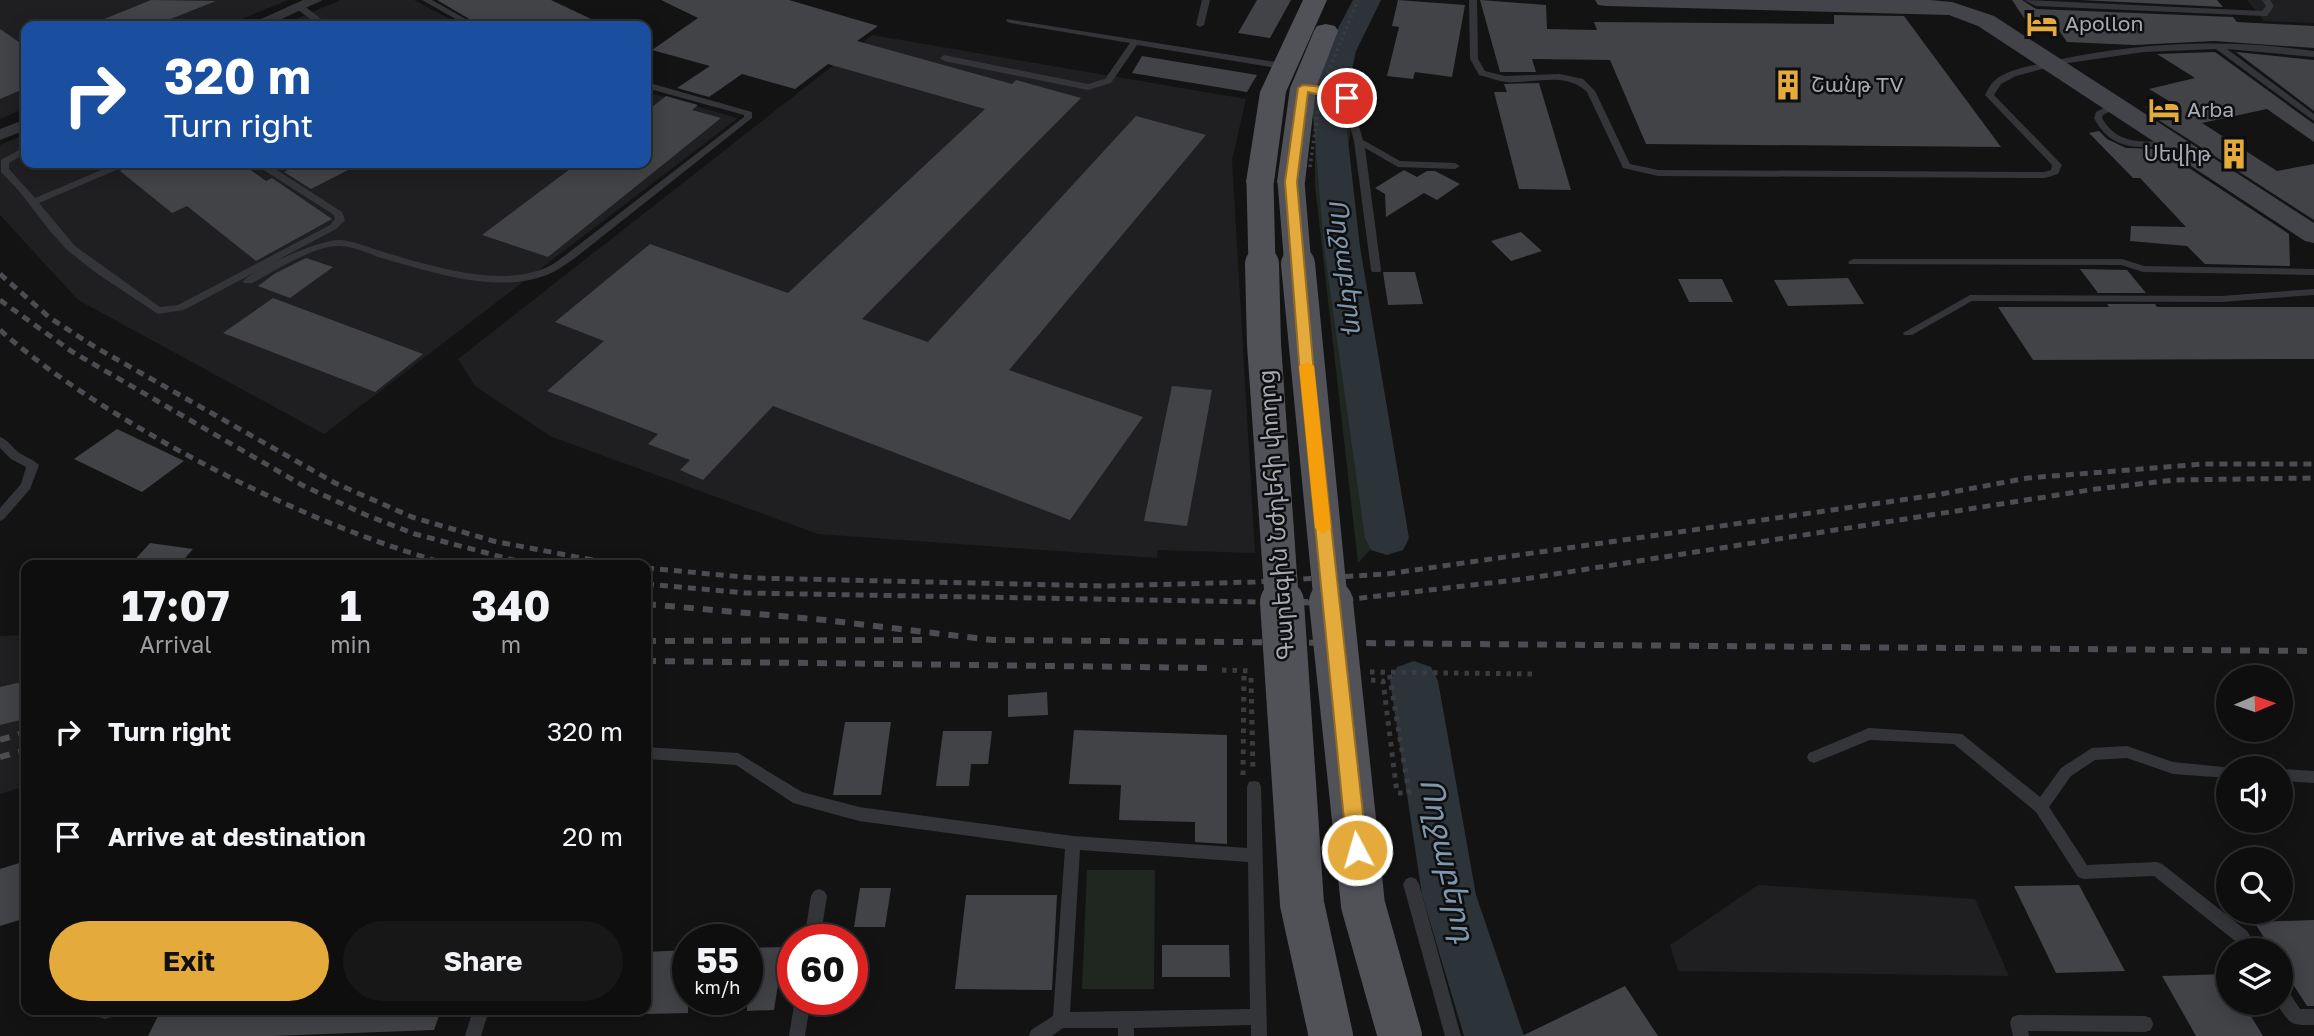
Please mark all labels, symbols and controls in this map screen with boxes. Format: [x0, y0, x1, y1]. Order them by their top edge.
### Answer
hotel icon: Apollon [2025, 7, 2059, 41]
place label: Apollon [2065, 10, 2143, 36]
text: 320 m [164, 46, 311, 105]
icon: right [49, 49, 140, 140]
pin [1317, 68, 1377, 128]
building icon: Շանթ TV [1771, 68, 1805, 102]
place label: Շանթ TV [1811, 71, 1904, 97]
icon: arrive [1328, 79, 1366, 117]
hotel icon: Arba [2147, 93, 2181, 127]
place label: Arba [2187, 96, 2234, 122]
text: Turn right [164, 106, 313, 144]
building icon: Սեվիթ [2217, 137, 2251, 171]
place label: Սեվիթ [2144, 140, 2212, 166]
water label: Ողջաբերդ [1322, 197, 1372, 336]
street label: Գարեգին Նժդեհի փողոց [1250, 369, 1300, 661]
text: 17:07 [122, 580, 230, 630]
text: 1 [340, 580, 361, 630]
text: 340 [471, 580, 551, 630]
text: Arrival [140, 630, 212, 658]
text: min [330, 630, 371, 658]
text: m [501, 630, 521, 658]
north arrow [2216, 665, 2292, 742]
map controls [2216, 665, 2293, 1015]
icon: right [49, 713, 87, 751]
text: Turn right [108, 716, 231, 747]
text: 320 m [547, 716, 623, 747]
button: sound [2216, 756, 2293, 833]
water label: Ողջաբերդ [1412, 774, 1485, 946]
position arrow [1320, 813, 1394, 887]
icon: arrive [49, 818, 87, 856]
text: Arrive at destination [108, 821, 366, 852]
text: 20 m [562, 821, 623, 852]
button: search [2216, 847, 2293, 924]
button: Exit [49, 921, 329, 1001]
button: Share [343, 921, 623, 1001]
speed limit sign: 60 [777, 924, 868, 1015]
button: layers [2216, 938, 2293, 1015]
text: 55 [696, 939, 739, 981]
text: km/h [695, 976, 740, 998]

